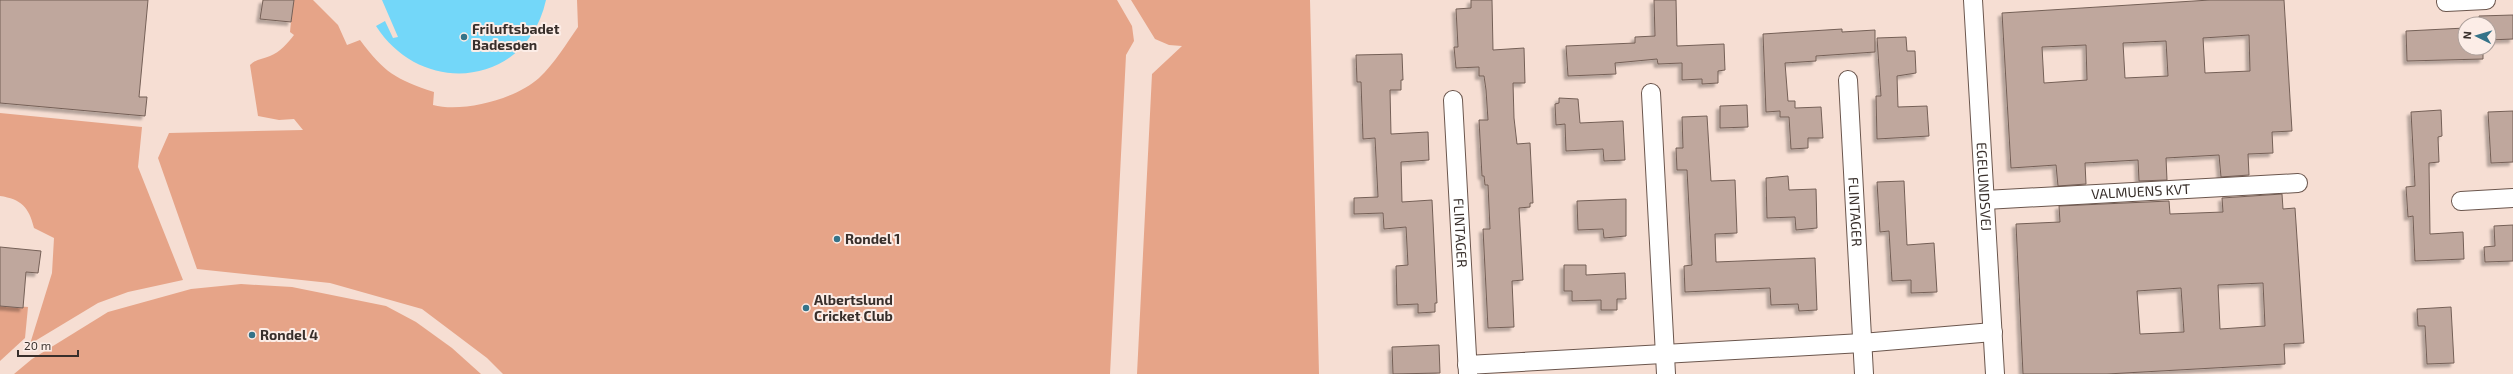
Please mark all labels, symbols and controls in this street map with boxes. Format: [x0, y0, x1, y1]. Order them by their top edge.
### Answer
north arrow [2457, 16, 2497, 56]
place label: Friluftsbadet Badesøen [472, 20, 560, 53]
text: N [2460, 31, 2473, 40]
marker: Friluftsbadet Badesøen [459, 32, 469, 42]
street label: EGELUNDSVEJ [1973, 142, 1996, 232]
street label: FLINTAGER [1845, 177, 1866, 247]
street label: VALMUENS KVT [2091, 180, 2191, 202]
street label: FLINTAGER [1450, 198, 1471, 268]
place label: Rondel 1 [845, 230, 900, 247]
marker: Rondel 1 [832, 234, 842, 244]
place label: Albertslund Cricket Club [814, 291, 893, 324]
marker: Albertslund Cricket Club [801, 303, 811, 313]
place label: Rondel 4 [260, 326, 318, 343]
marker: Rondel 4 [247, 330, 257, 340]
scale bar [18, 332, 78, 358]
text: 20 m [24, 338, 51, 352]

